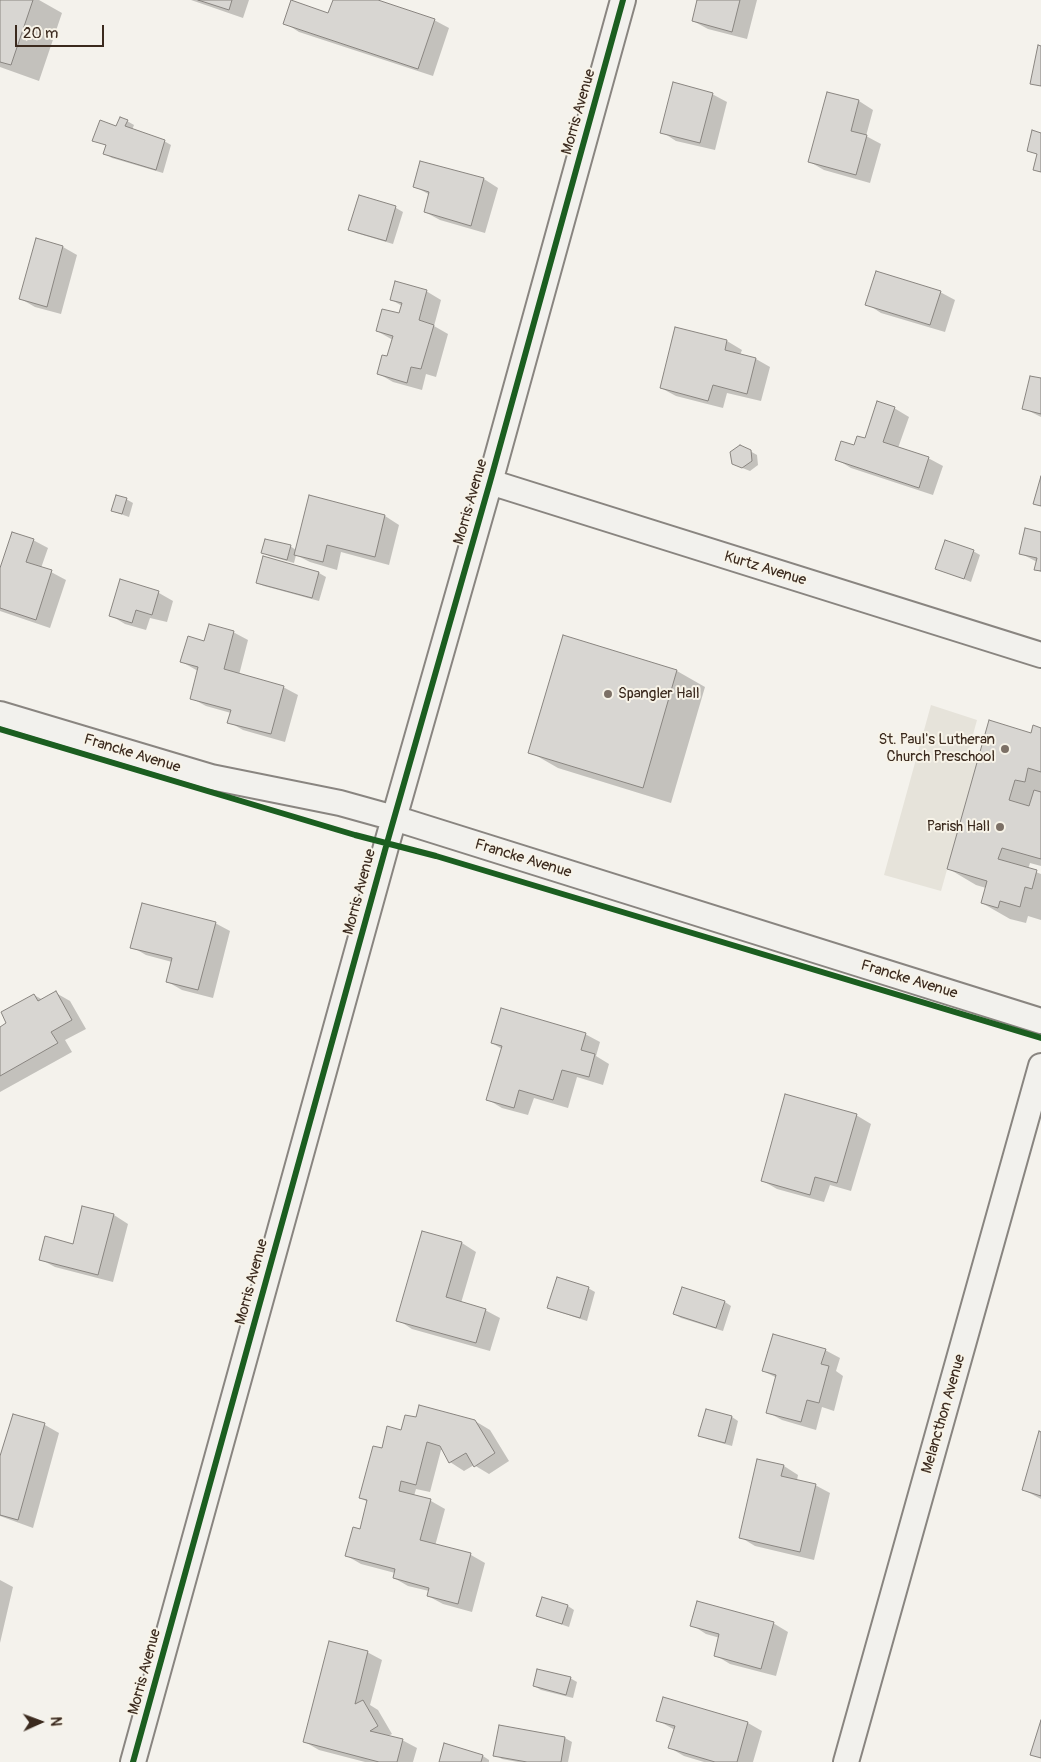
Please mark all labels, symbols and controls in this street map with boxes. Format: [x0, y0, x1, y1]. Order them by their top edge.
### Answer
scale bar [18, 15, 106, 47]
text: 20 m [23, 24, 58, 43]
street label: Morris Avenue [558, 67, 600, 157]
street label: Morris Avenue [450, 457, 492, 547]
street label: Kurtz Avenue [722, 548, 808, 590]
place label: Spangler Hall [618, 685, 700, 703]
marker: Spangler Hall [602, 688, 614, 700]
street label: Francke Avenue [82, 731, 182, 777]
place label: St. Paul's Lutheran Church Preschool [878, 731, 995, 766]
marker: St. Paul's Lutheran Church Preschool [999, 743, 1011, 755]
place label: Parish Hall [927, 818, 990, 836]
marker: Parish Hall [994, 821, 1006, 833]
street label: Francke Avenue [473, 836, 573, 882]
street label: Morris Avenue [340, 847, 380, 937]
street label: Francke Avenue [859, 957, 959, 1003]
street label: Morris Avenue [232, 1237, 272, 1327]
street label: Melancthon Avenue [918, 1352, 970, 1476]
street label: Morris Avenue [125, 1627, 165, 1717]
north arrow [15, 1697, 65, 1747]
text: N [47, 1716, 64, 1726]

